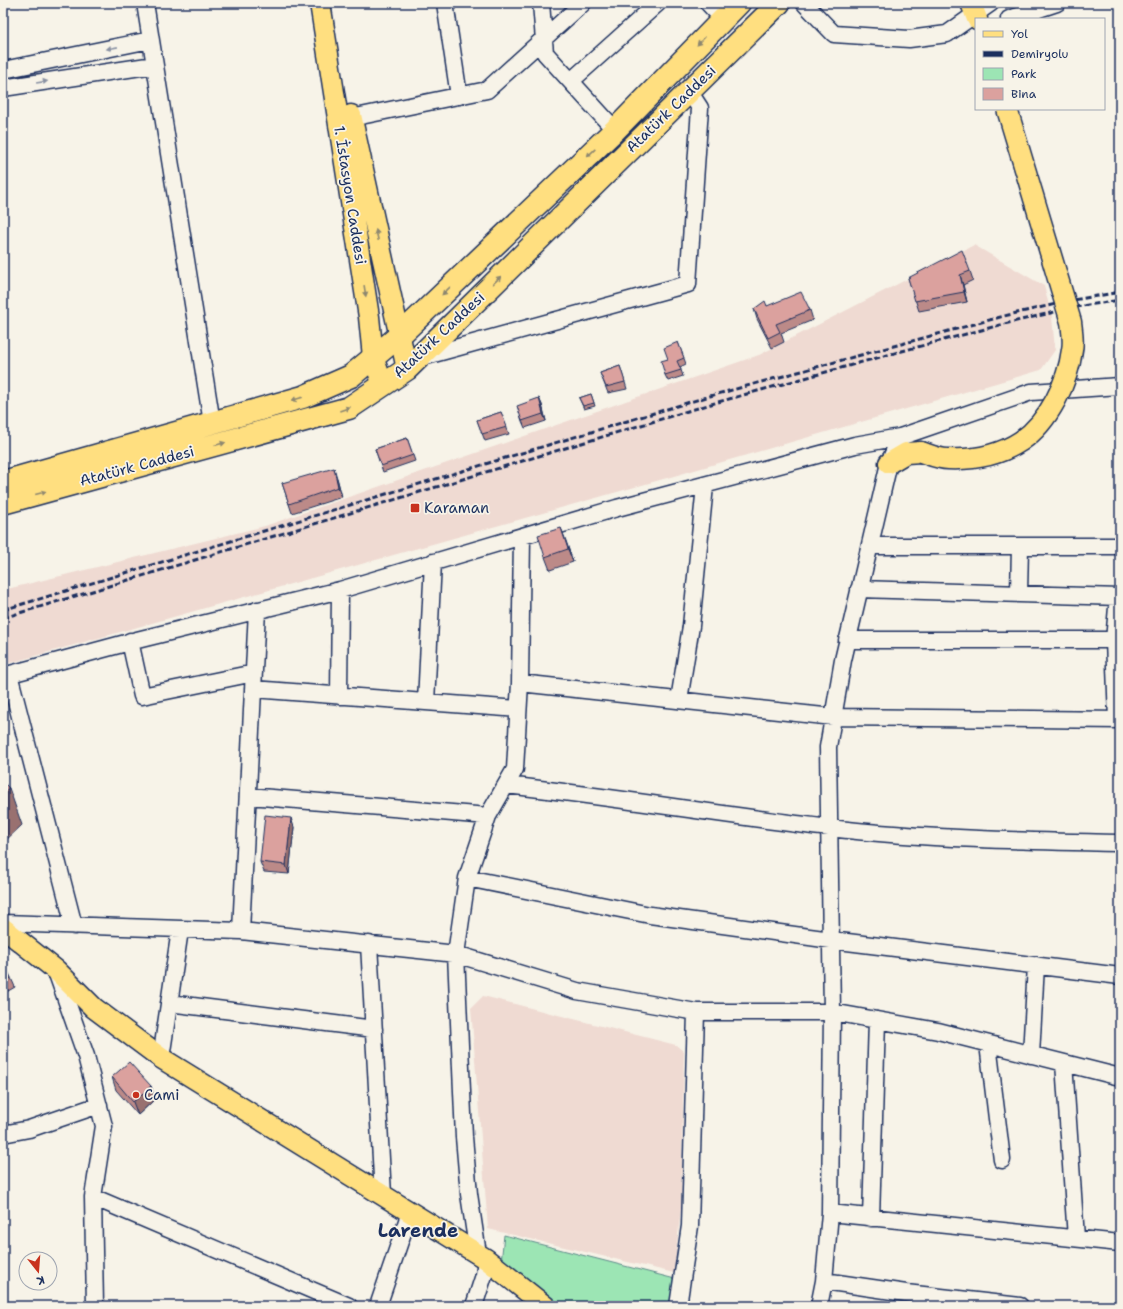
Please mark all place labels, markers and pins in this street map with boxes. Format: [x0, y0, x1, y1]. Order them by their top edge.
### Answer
place label: Karaman [424, 498, 489, 518]
marker: Karaman [409, 502, 421, 514]
place label: Cami [144, 1085, 179, 1105]
marker: Cami [131, 1090, 141, 1100]

